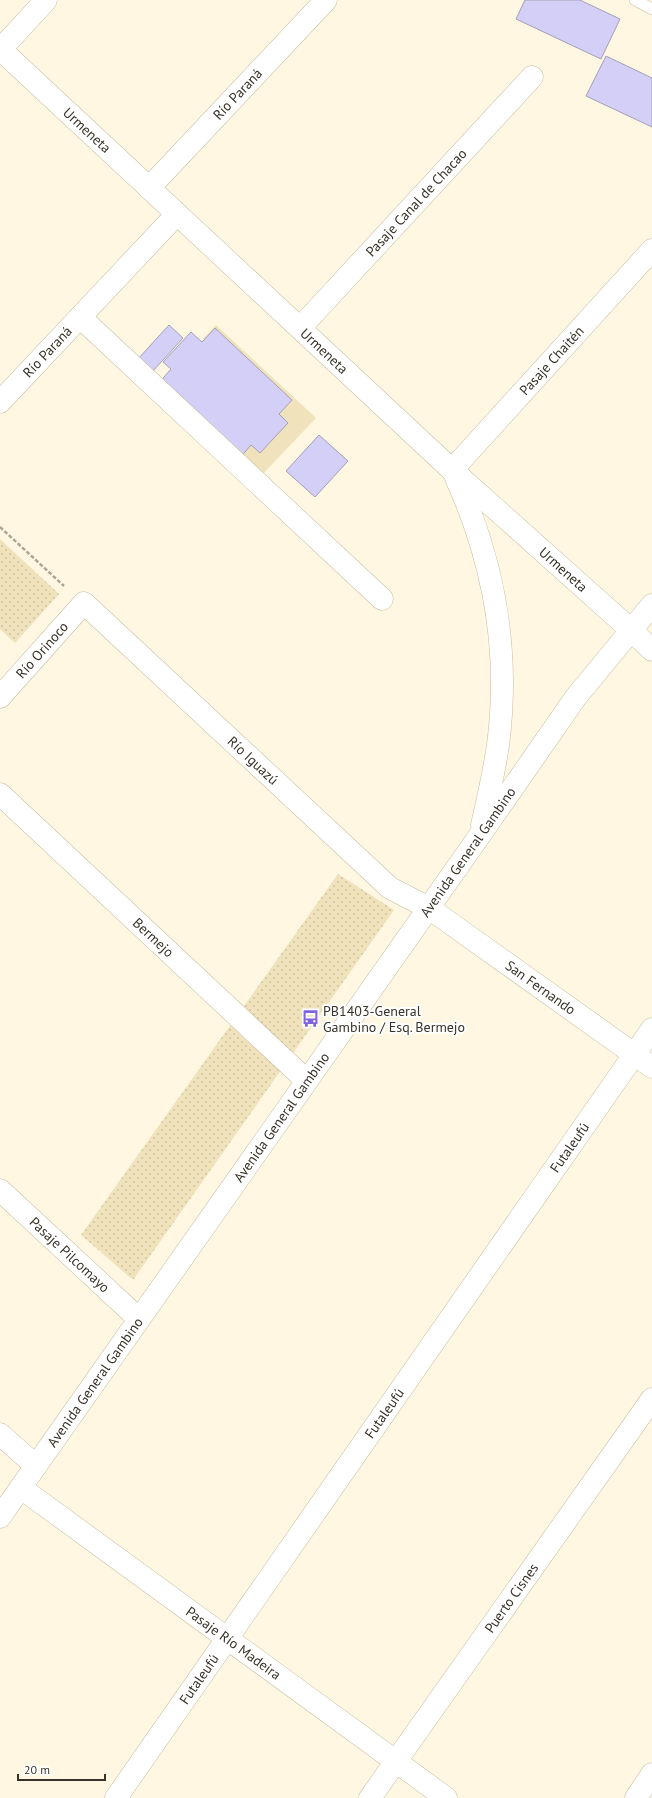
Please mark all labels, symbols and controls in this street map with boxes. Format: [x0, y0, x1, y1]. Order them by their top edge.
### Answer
street label: Río Paraná [209, 65, 266, 123]
street label: Urmeneta [59, 103, 115, 157]
street label: Pasaje Canal de Chacao [362, 145, 470, 260]
street label: Río Paraná [19, 322, 76, 381]
street label: Pasaje Chaitén [515, 322, 588, 399]
street label: Urmeneta [296, 324, 352, 378]
street label: Urmeneta [535, 543, 591, 596]
street label: Río Orinoco [12, 618, 72, 682]
street label: Río Iguazú [224, 732, 282, 789]
street label: Avenida General Gambino [416, 784, 520, 921]
street label: Bermejo [129, 914, 178, 961]
street label: San Fernando [502, 956, 579, 1019]
place label: PB1403-General Gambino / Esq. Bermejo [323, 1002, 465, 1036]
bus stop icon: PB1403-General Gambino / Esq. Bermejo [300, 1009, 320, 1029]
street label: Avenida General Gambino [230, 1049, 333, 1186]
street label: Futaleufú [546, 1119, 593, 1176]
street label: Pasaje Pilcomayo [26, 1213, 114, 1296]
street label: Avenida General Gambino [43, 1314, 147, 1450]
street label: Futaleufú [360, 1385, 408, 1442]
street label: Puerto Cisnes [481, 1559, 542, 1636]
street label: Pasaje Río Madeira [182, 1602, 285, 1684]
street label: Futaleufú [175, 1650, 223, 1708]
scale bar [18, 1756, 105, 1782]
text: 20 m [24, 1762, 50, 1777]

